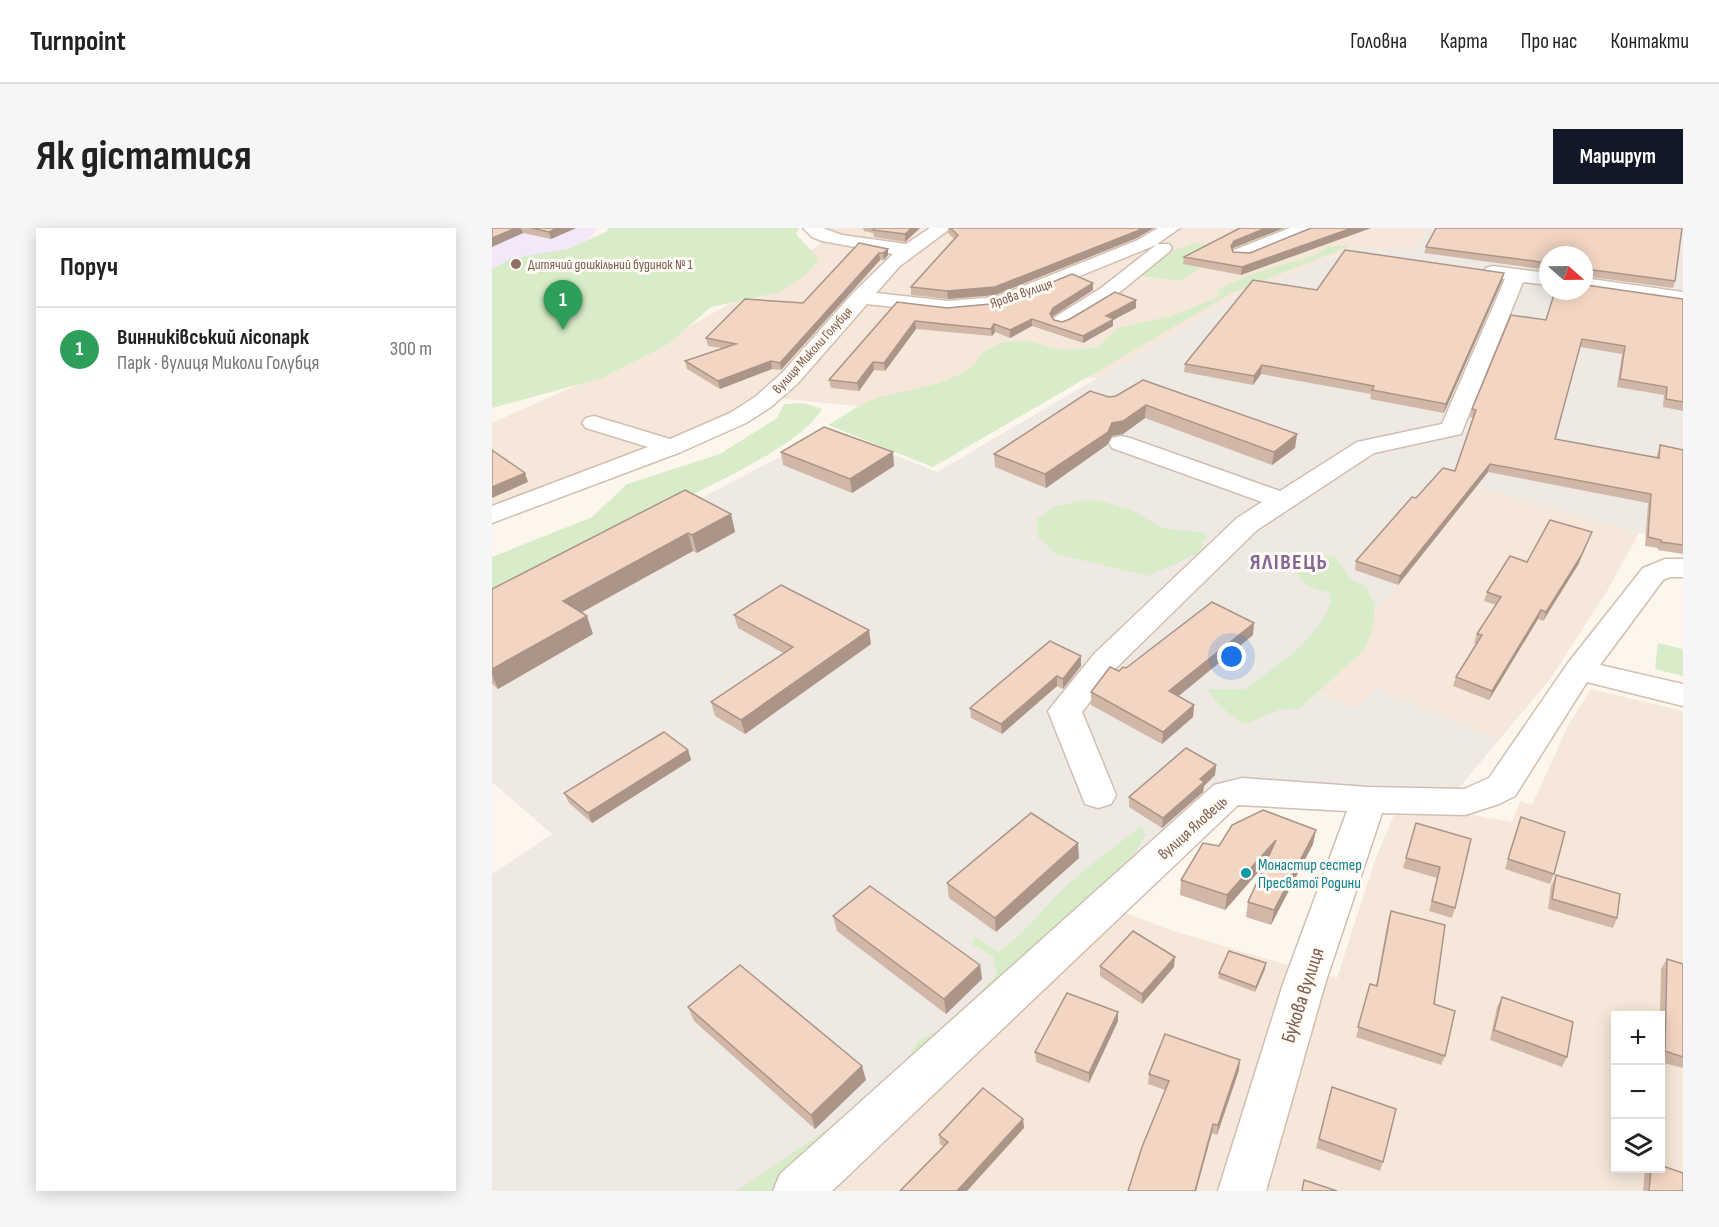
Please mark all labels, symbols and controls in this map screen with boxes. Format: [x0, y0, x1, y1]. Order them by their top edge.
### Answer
text: Turnpoint [30, 25, 126, 58]
text: Головна [1350, 29, 1407, 54]
text: Карта [1440, 29, 1488, 54]
text: Про нас [1521, 29, 1577, 54]
text: Контакти [1610, 29, 1689, 54]
button: Маршрут [1553, 129, 1683, 184]
text: Як дістатися [36, 131, 252, 182]
north arrow [1539, 246, 1593, 300]
text: Поруч [60, 252, 118, 283]
place label: Дитячий дошкільний будинок № 1 [528, 256, 693, 273]
marker: Дитячий дошкільний будинок № 1 [509, 257, 523, 271]
street label: Ярова вулиця [988, 275, 1055, 312]
pin: 1 [544, 280, 582, 330]
street label: вулиця Миколи Голубця [769, 303, 856, 397]
text: Винниківський лісопарк [117, 324, 309, 351]
text: 1 [76, 337, 83, 361]
text: 300 m [390, 337, 432, 361]
text: Парк · вулиця Миколи Голубця [117, 351, 319, 375]
district label: ЯЛІВЕЦЬ [1250, 549, 1328, 576]
your location [1217, 642, 1246, 671]
street label: вулиця Яловець [1155, 792, 1231, 864]
place label: Монастир сестер Пресвятої Родини [1258, 856, 1362, 893]
marker: Монастир сестер Пресвятої Родини [1239, 866, 1253, 880]
street label: Букова вулиця [1276, 945, 1330, 1046]
map controls [1611, 1011, 1665, 1173]
button: + [1611, 1011, 1665, 1065]
button: − [1611, 1065, 1665, 1119]
button: layers [1611, 1119, 1665, 1173]

